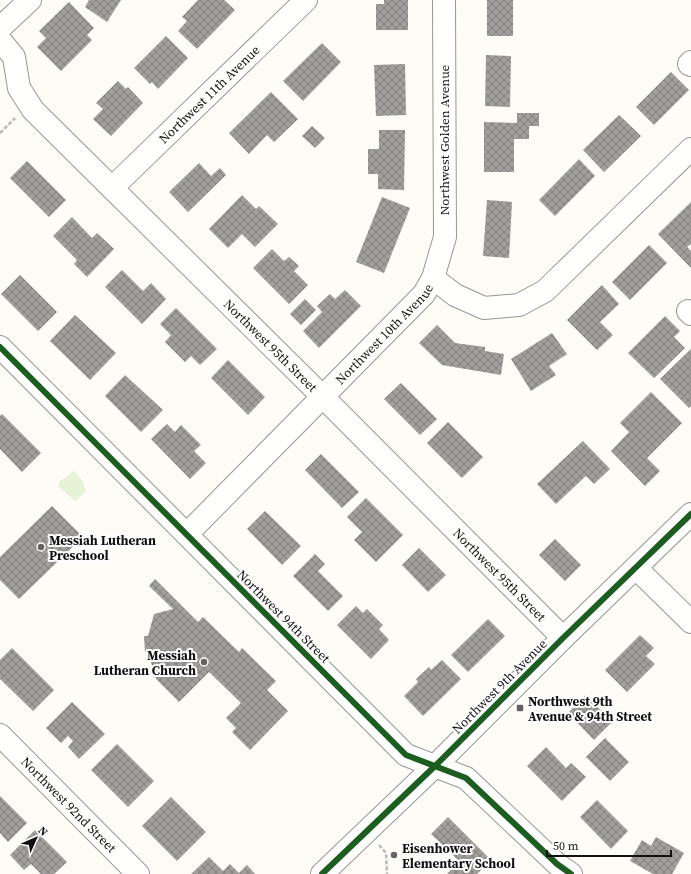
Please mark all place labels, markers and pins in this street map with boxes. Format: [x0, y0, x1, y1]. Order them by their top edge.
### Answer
place label: Messiah Lutheran Preschool [49, 532, 156, 564]
marker: Messiah Lutheran Preschool [36, 542, 46, 552]
place label: Messiah Lutheran Church [94, 647, 196, 679]
marker: Messiah Lutheran Church [199, 657, 209, 667]
place label: Northwest 9th Avenue & 94th Street [528, 693, 652, 725]
marker: Northwest 9th Avenue & 94th Street [515, 703, 525, 713]
place label: Eisenhower Elementary School [402, 840, 515, 872]
marker: Eisenhower Elementary School [389, 850, 399, 860]

